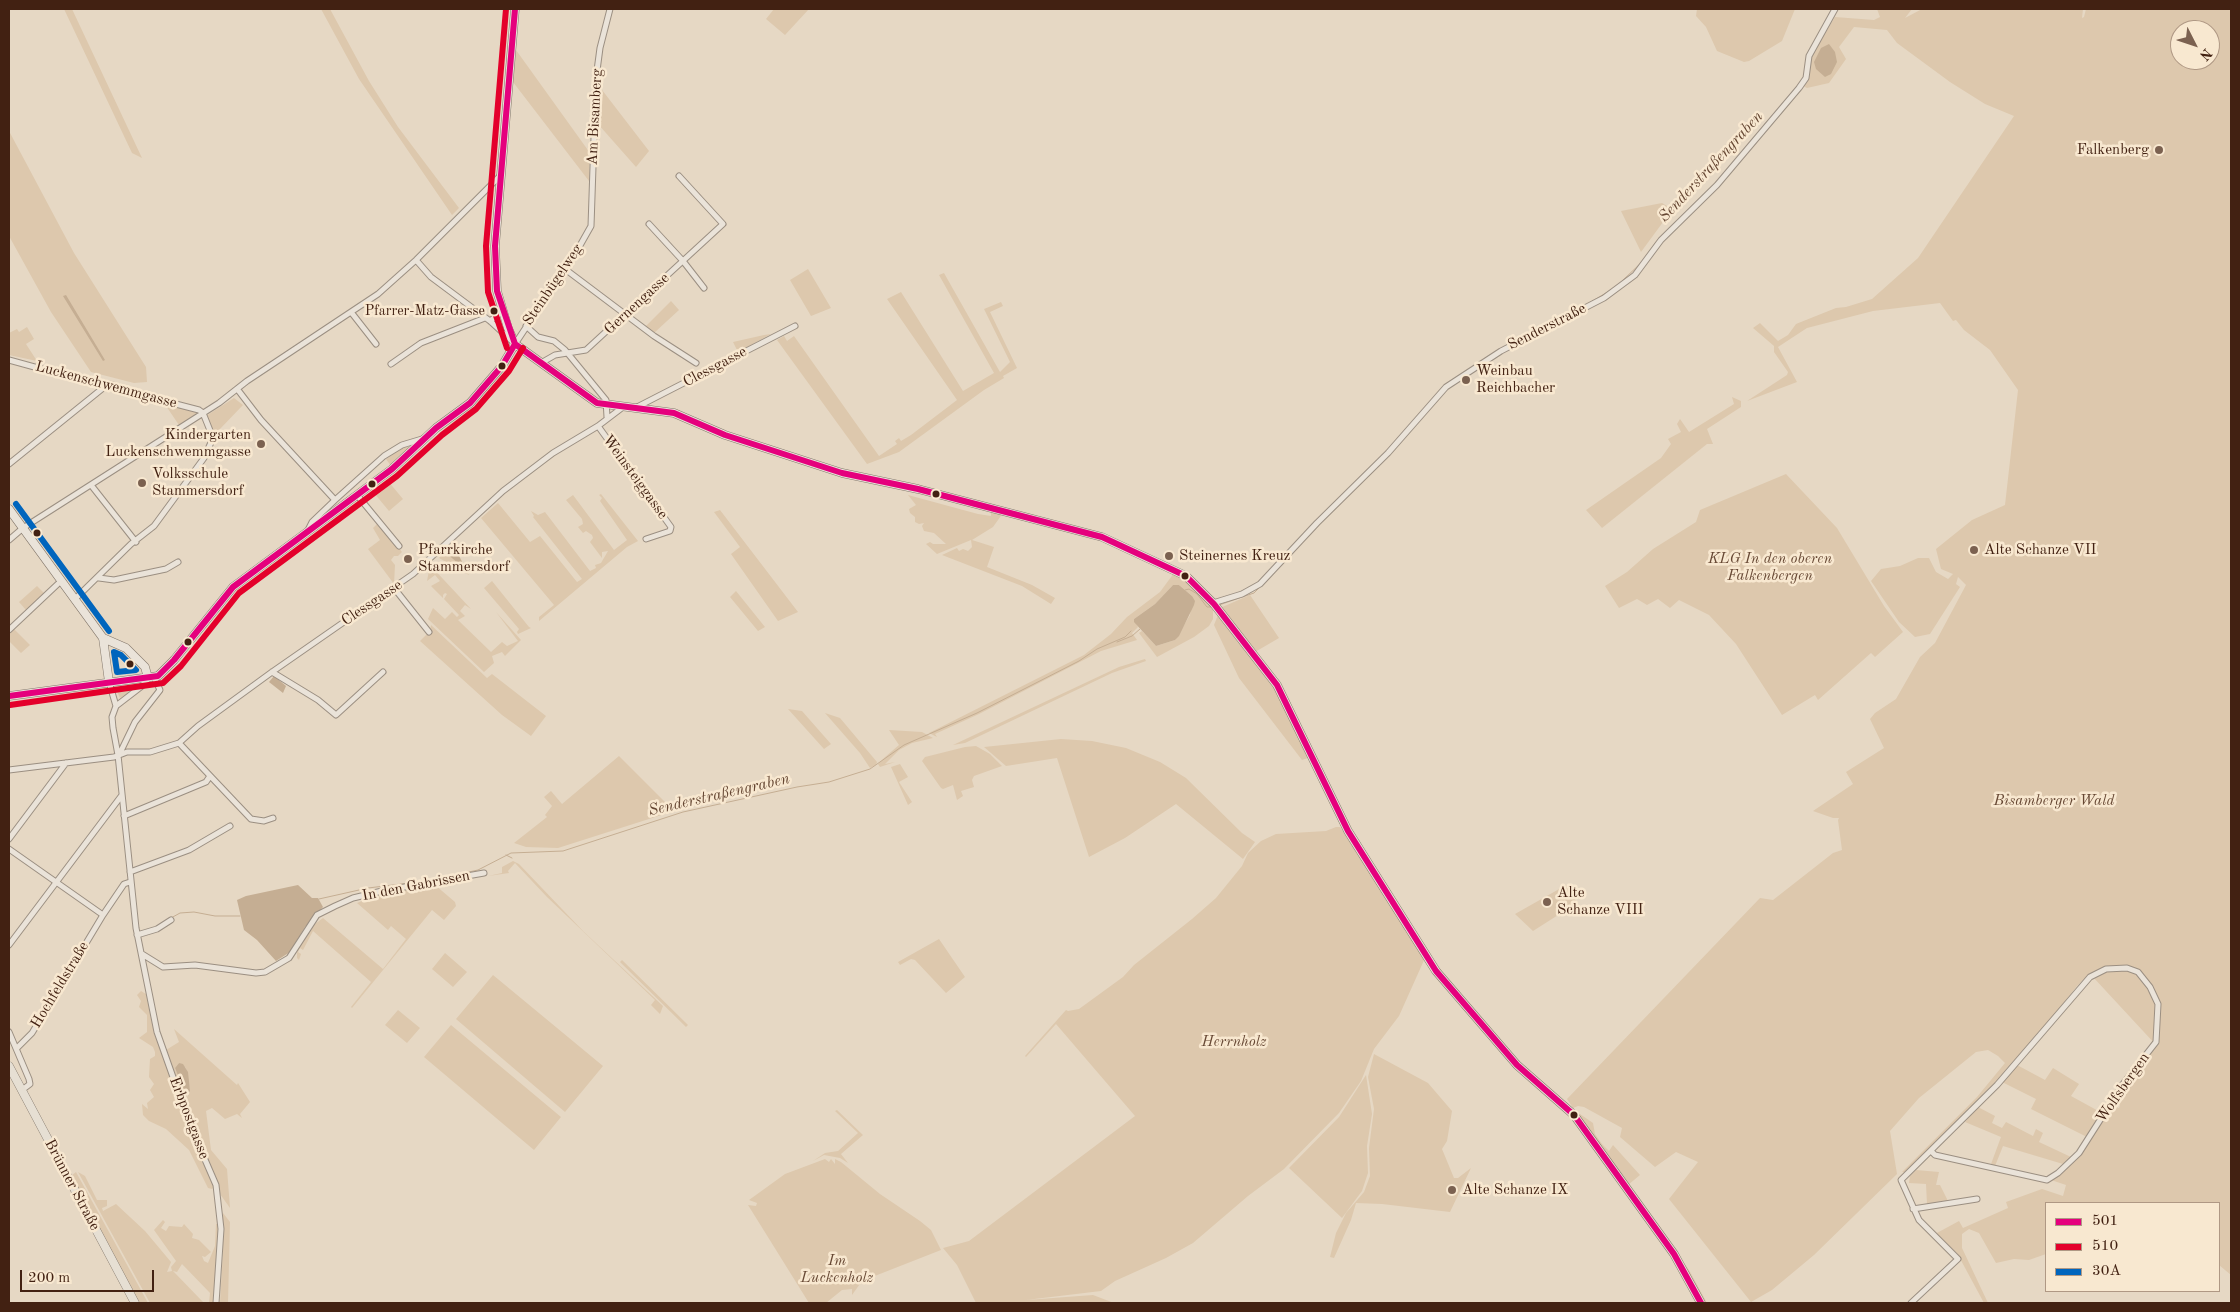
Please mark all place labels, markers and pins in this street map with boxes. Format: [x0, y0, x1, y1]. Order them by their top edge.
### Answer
place label: Falkenberg [2077, 141, 2149, 159]
marker: Falkenberg [2153, 144, 2165, 156]
place label: Pfarrer-Matz-Gasse [365, 303, 485, 319]
marker: Pfarrer-Matz-Gasse [489, 306, 499, 316]
unlabelled marker [497, 361, 507, 371]
place label: Weinbau Reichbacher [1476, 362, 1555, 397]
marker: Weinbau Reichbacher [1460, 374, 1472, 386]
place label: Kindergarten Luckenschwemmgasse [105, 426, 251, 461]
marker: Kindergarten Luckenschwemmgasse [255, 438, 267, 450]
place label: Volksschule Stammersdorf [152, 465, 244, 500]
marker: Volksschule Stammersdorf [136, 477, 148, 489]
unlabelled marker [367, 479, 377, 489]
unlabelled marker [931, 489, 941, 499]
unlabelled marker [32, 528, 42, 538]
place label: Pfarrkirche Stammersdorf [418, 541, 510, 576]
place label: Alte Schanze VII [1984, 541, 2096, 559]
marker: Alte Schanze VII [1968, 544, 1980, 556]
place label: Steinernes Kreuz [1179, 547, 1290, 565]
marker: Steinernes Kreuz [1163, 550, 1175, 562]
marker: Pfarrkirche Stammersdorf [402, 553, 414, 565]
unlabelled marker [1180, 571, 1190, 581]
unlabelled marker [183, 637, 193, 647]
unlabelled marker [125, 659, 135, 669]
place label: Alte Schanze VIII [1557, 884, 1644, 919]
marker: Alte Schanze VIII [1541, 896, 1553, 908]
unlabelled marker [1569, 1110, 1579, 1120]
place label: Alte Schanze IX [1462, 1181, 1568, 1199]
marker: Alte Schanze IX [1446, 1184, 1458, 1196]

